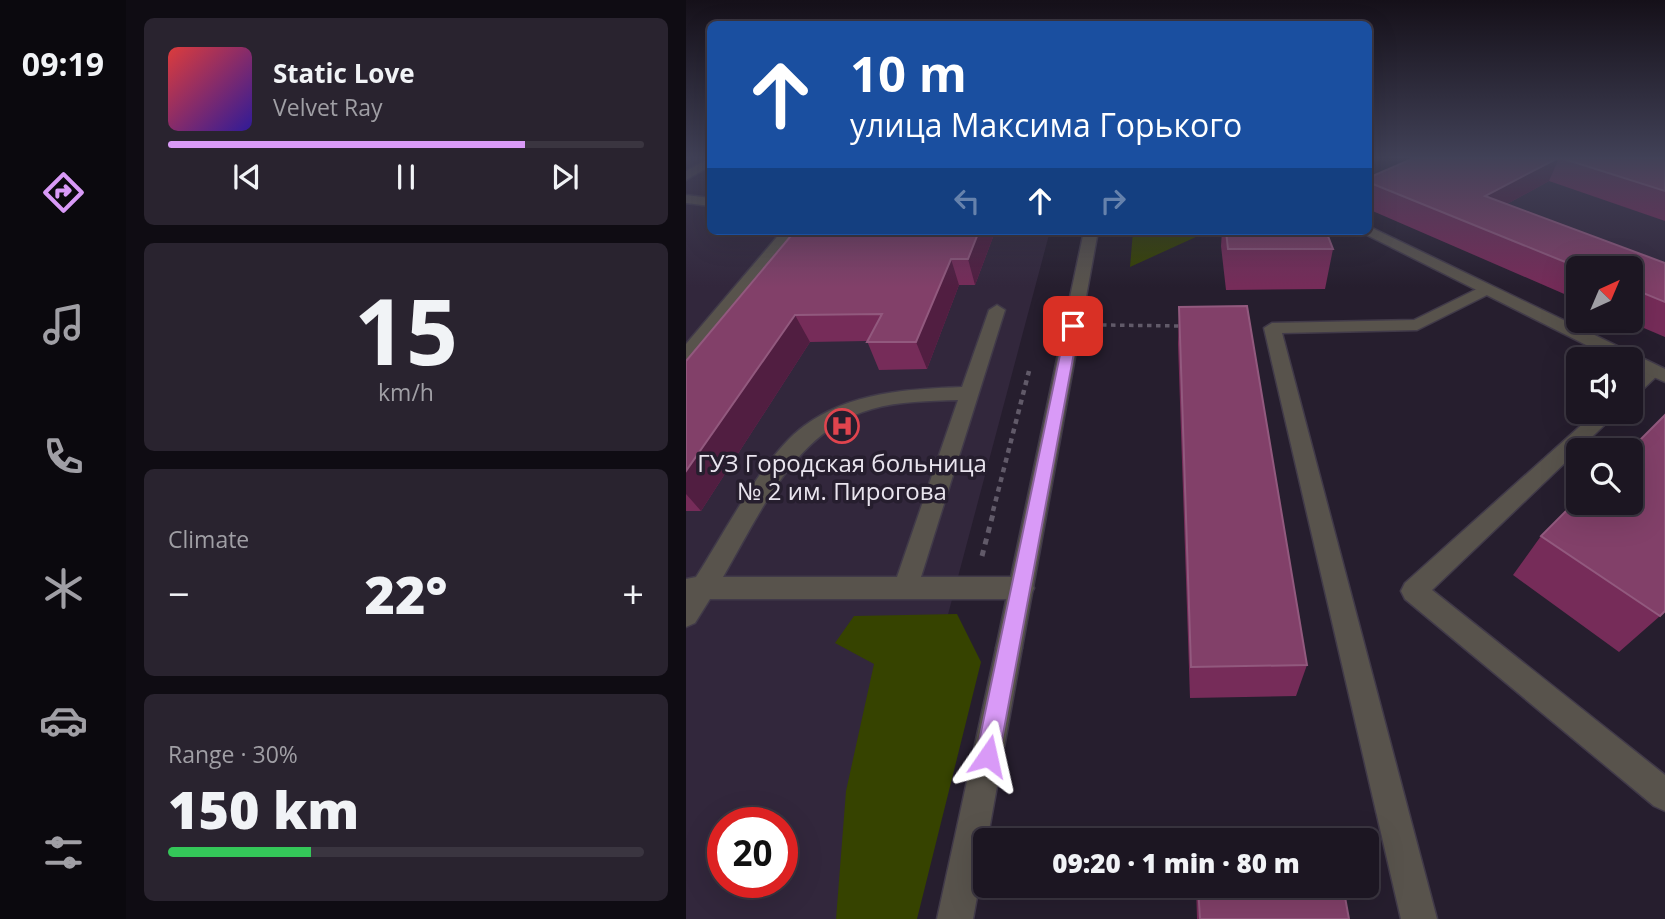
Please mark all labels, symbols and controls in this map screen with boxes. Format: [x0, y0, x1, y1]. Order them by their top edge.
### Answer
text: 10 m [850, 40, 967, 106]
text: 09:19 [22, 42, 104, 85]
icon: ahead [735, 49, 826, 140]
text: Static Love [273, 55, 415, 91]
text: Velvet Ray [273, 91, 383, 123]
text: улица Максима Горького [850, 103, 1242, 146]
icon: previous [228, 158, 266, 196]
icon: pause [387, 158, 425, 196]
icon: next [546, 158, 584, 196]
icon: directions [39, 168, 88, 217]
icon: left [948, 182, 986, 220]
icon: ahead [1021, 182, 1059, 220]
icon: right [1094, 182, 1132, 220]
north arrow [1566, 256, 1643, 332]
map controls [1566, 256, 1643, 515]
text: 15 [354, 268, 458, 392]
pin [1043, 296, 1103, 356]
icon: music [39, 300, 88, 349]
icon: arrive [1054, 307, 1092, 345]
button: sound [1566, 347, 1643, 424]
text: km/h [378, 376, 434, 408]
hospital icon: ГУЗ Городская больница № 2 им. Пирогова [823, 407, 861, 445]
icon: phone [39, 432, 88, 481]
button: search [1566, 438, 1643, 515]
place label: ГУЗ Городская больница № 2 им. Пирогова [697, 446, 987, 507]
text: Climate [168, 523, 249, 555]
text: 22° [365, 558, 447, 629]
icon: climate [39, 564, 88, 613]
text: − [168, 567, 190, 619]
text: + [622, 567, 644, 619]
icon: car [39, 696, 88, 745]
position arrow [951, 719, 1025, 793]
text: Range · 30% [168, 738, 298, 770]
text: 150 km [168, 773, 359, 844]
speed limit sign: 20 [707, 807, 798, 898]
icon: filters [39, 828, 88, 877]
text: 09:20 · 1 min · 80 m [1052, 845, 1300, 881]

